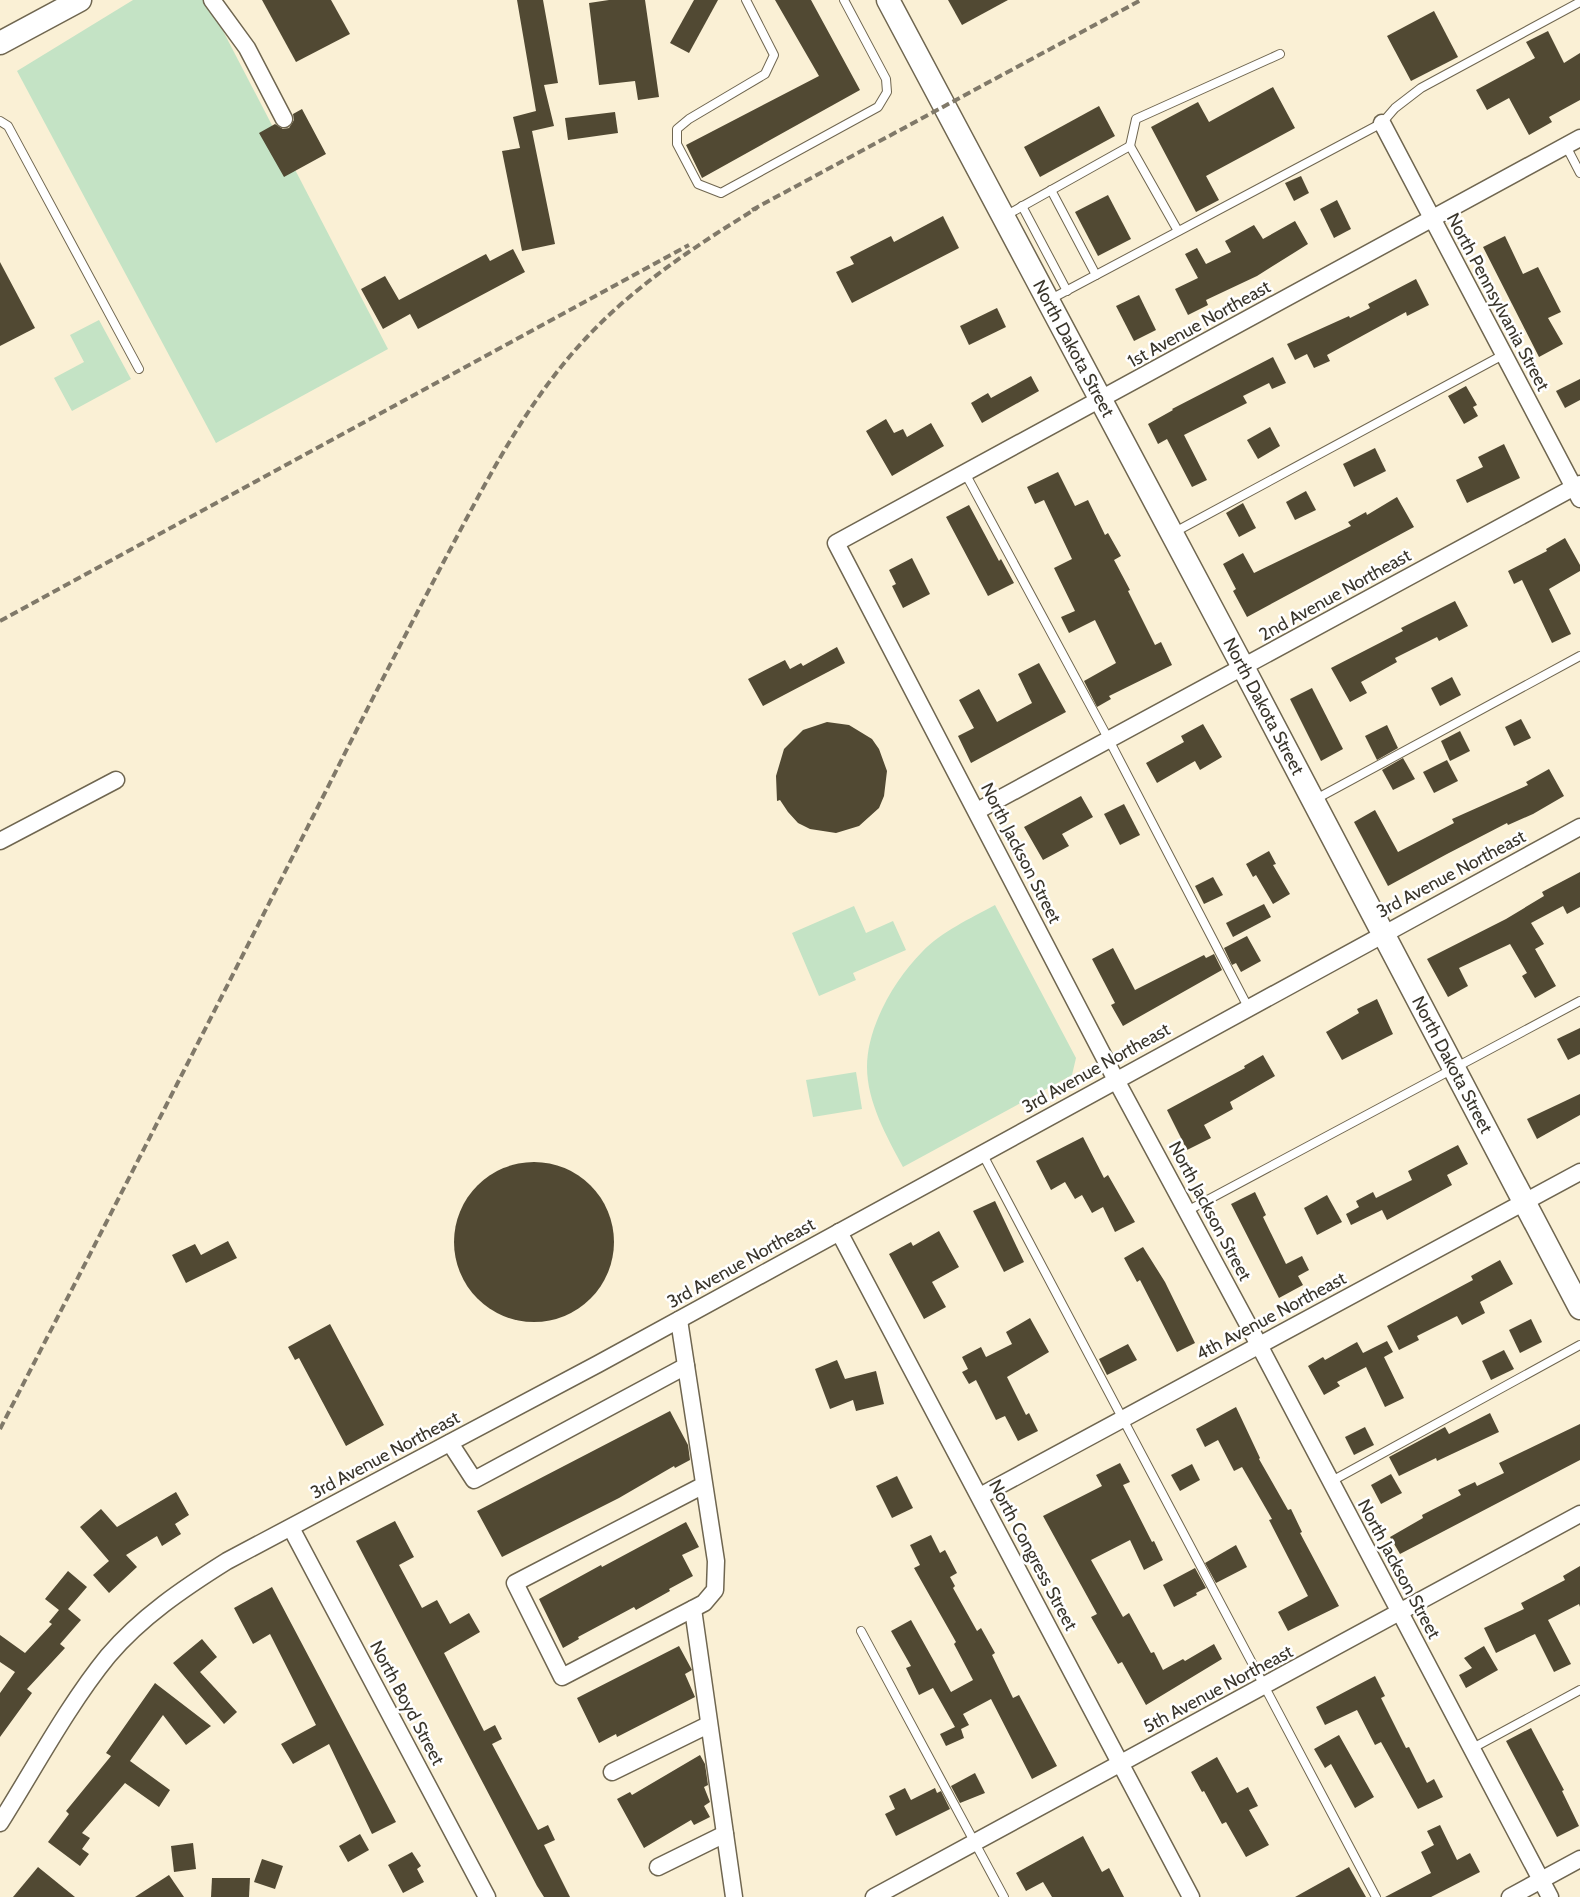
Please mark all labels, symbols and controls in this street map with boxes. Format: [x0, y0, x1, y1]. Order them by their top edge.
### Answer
street label: North Pennsylvania Street [1442, 209, 1554, 395]
street label: North Dakota Street [1028, 276, 1119, 421]
street label: 1st Avenue Northeast [1124, 276, 1274, 372]
street label: 2nd Avenue Northeast [1255, 544, 1415, 646]
street label: North Dakota Street [1218, 634, 1309, 779]
street label: North Jackson Street [976, 779, 1066, 927]
street label: 3rd Avenue Northeast [1373, 825, 1529, 923]
street label: North Dakota Street [1407, 992, 1497, 1137]
street label: 3rd Avenue Northeast [1018, 1018, 1174, 1118]
street label: North Jackson Street [1164, 1137, 1256, 1285]
street label: 3rd Avenue Northeast [663, 1213, 819, 1313]
street label: 4th Avenue Northeast [1192, 1267, 1350, 1365]
street label: 3rd Avenue Northeast [307, 1406, 463, 1504]
street label: North Congress Street [984, 1476, 1082, 1634]
street label: North Jackson Street [1353, 1495, 1445, 1643]
street label: North Boyd Street [365, 1637, 449, 1769]
street label: 5th Avenue Northeast [1140, 1640, 1296, 1738]

